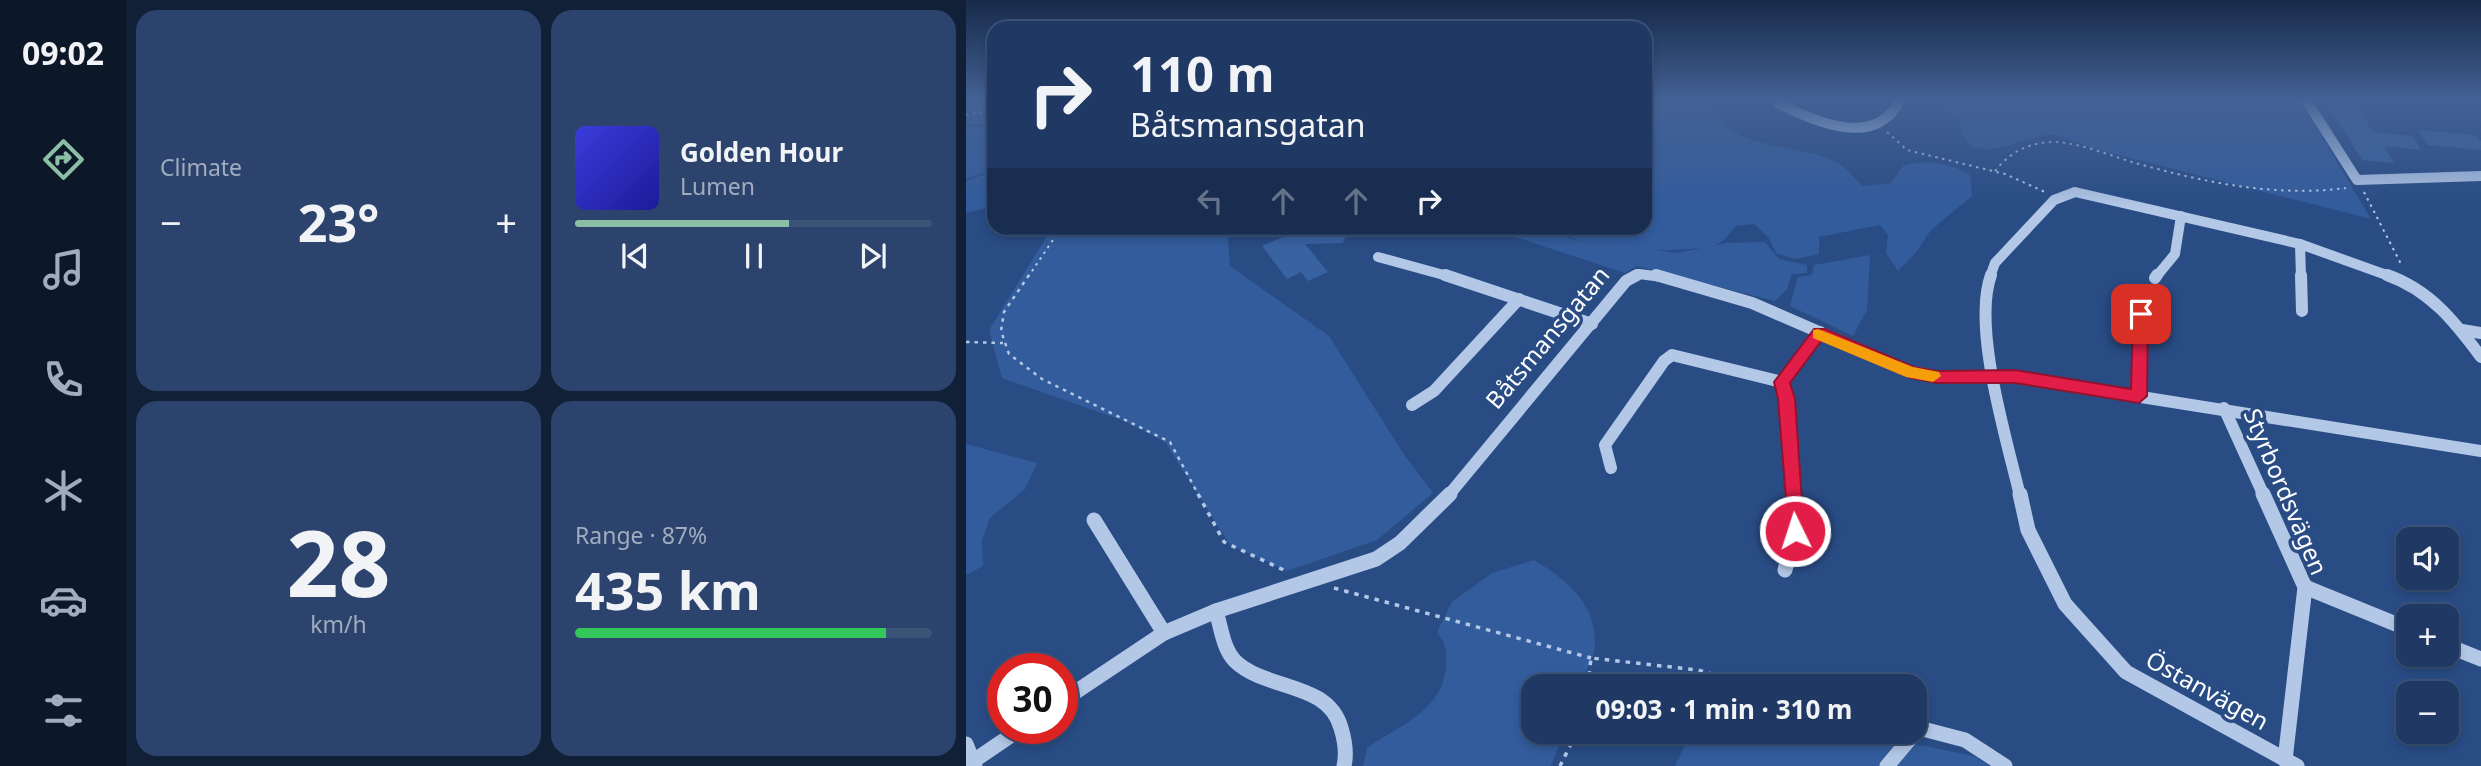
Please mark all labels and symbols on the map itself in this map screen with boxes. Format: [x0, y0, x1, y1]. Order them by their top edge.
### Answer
street label: Båtsmansgatan [1477, 259, 1616, 415]
pin [2111, 284, 2171, 344]
street label: Styrbordsvägen [2236, 403, 2336, 580]
position arrow [1758, 494, 1832, 568]
street label: Östanvägen [2140, 642, 2275, 737]
speed limit sign: 30 [987, 653, 1078, 744]

